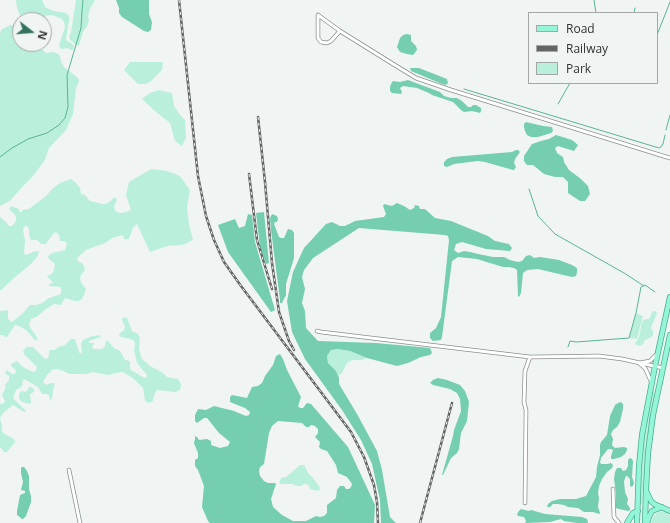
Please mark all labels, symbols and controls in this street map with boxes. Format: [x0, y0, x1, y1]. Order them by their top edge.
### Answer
north arrow [12, 12, 52, 52]
legend [528, 12, 658, 84]
text: Road [566, 20, 595, 37]
text: N [35, 29, 51, 42]
text: Railway [566, 40, 608, 57]
text: Park [566, 60, 591, 77]

